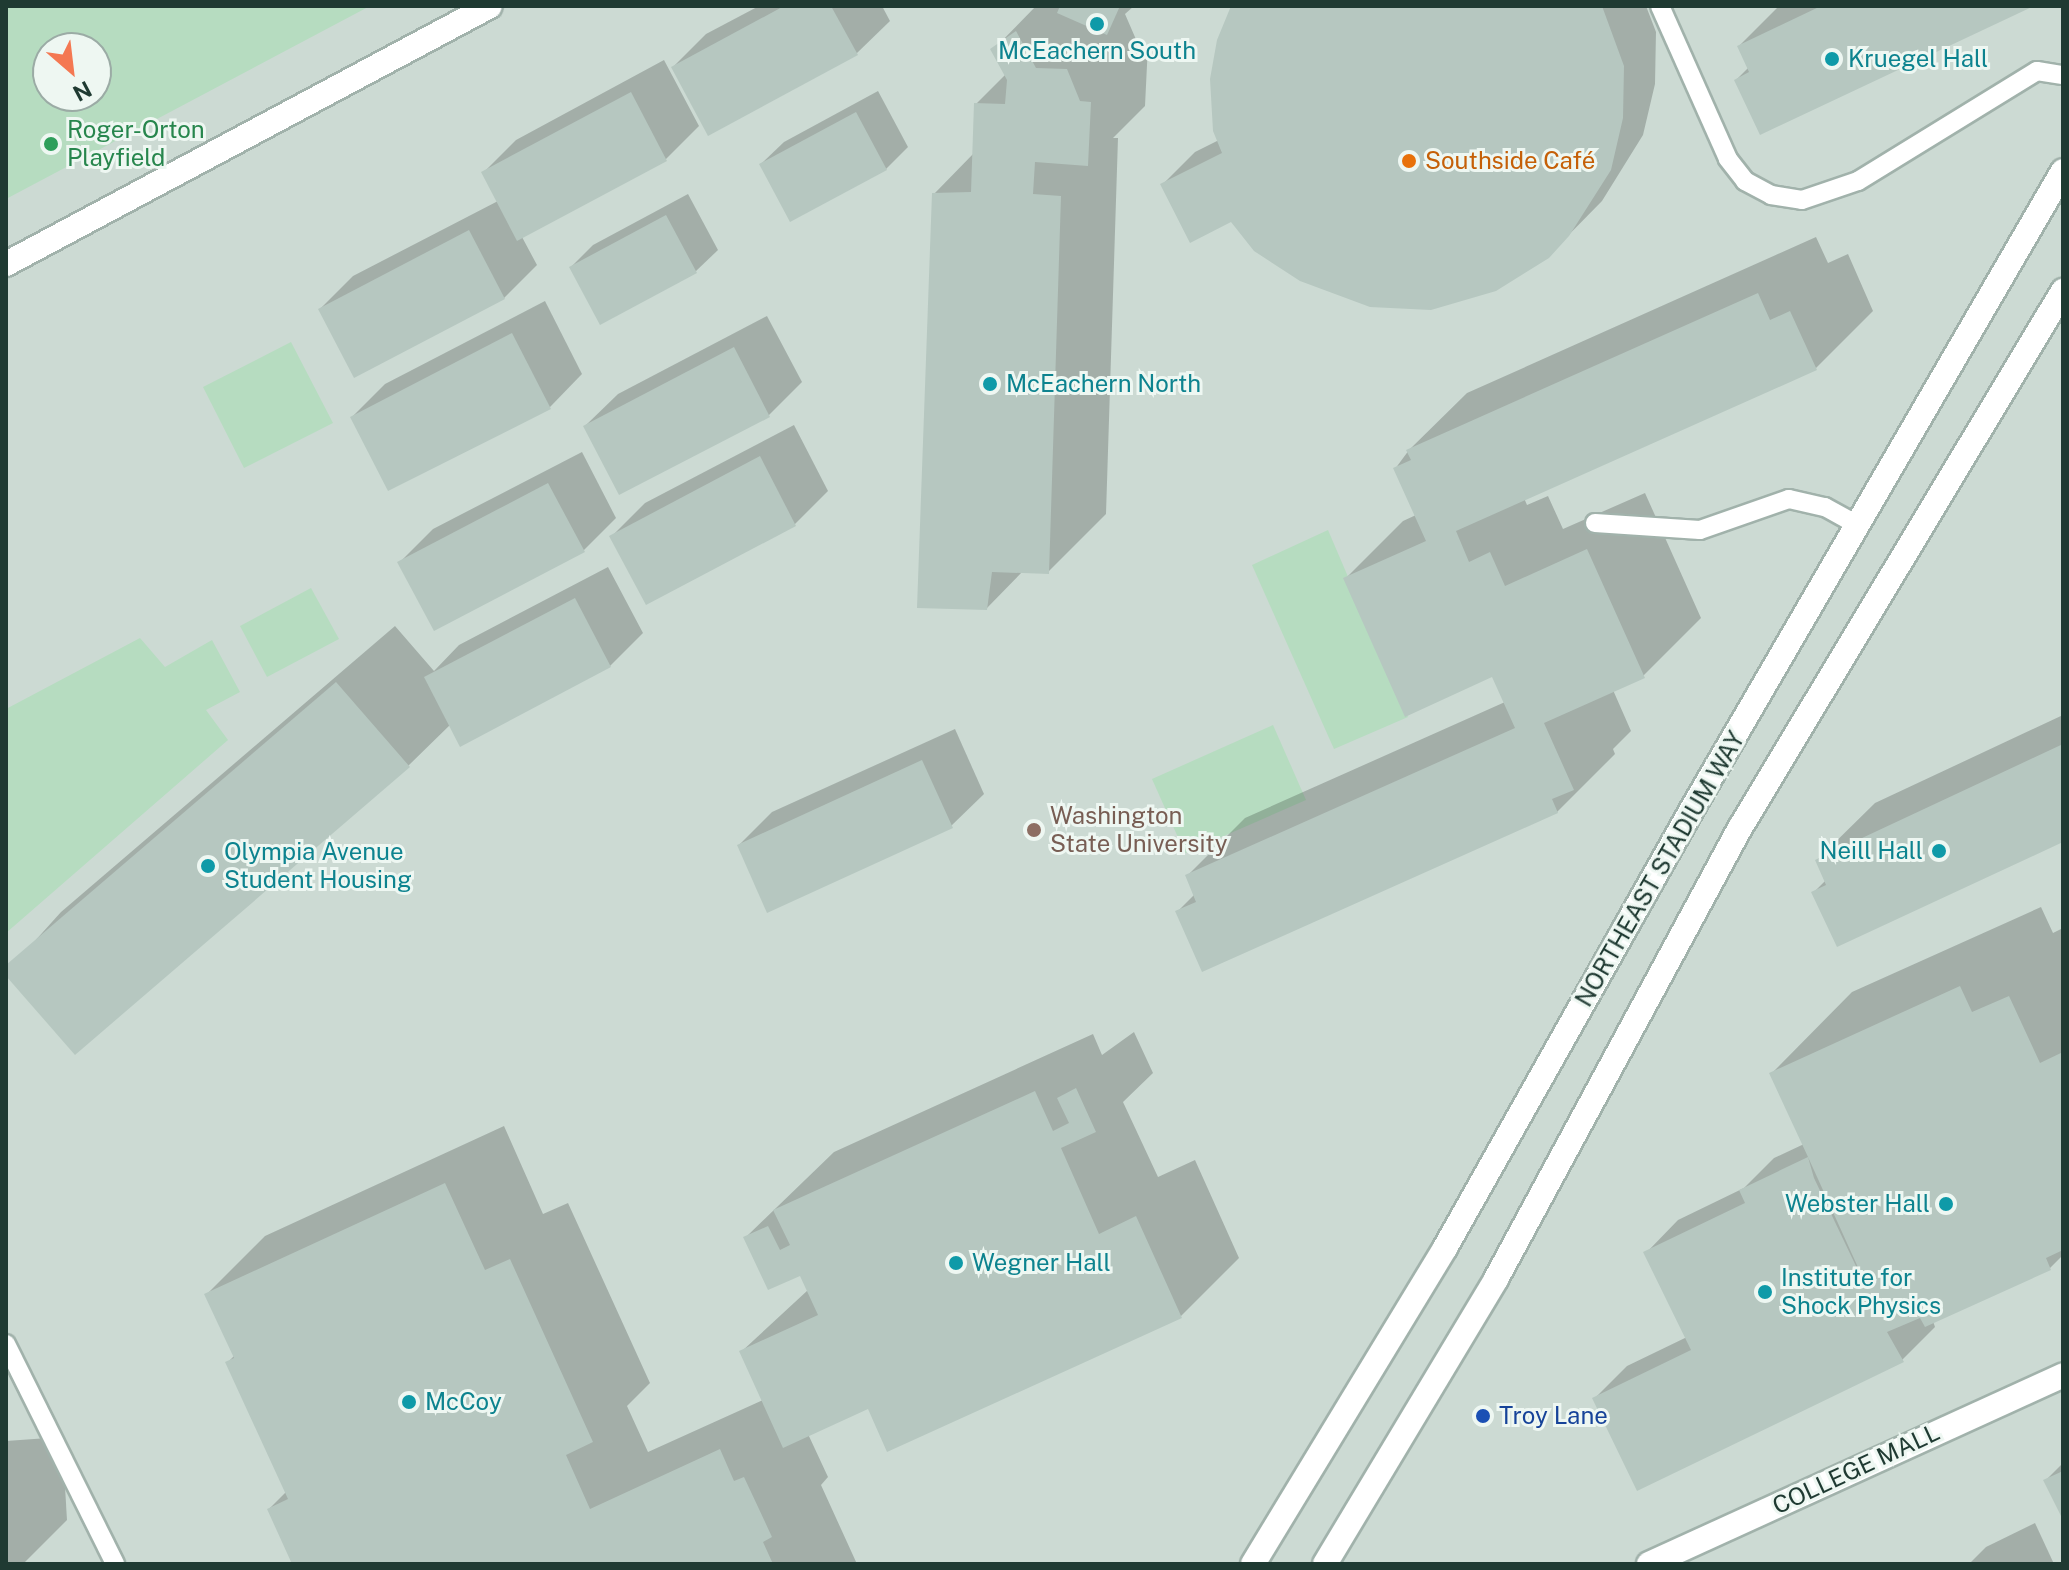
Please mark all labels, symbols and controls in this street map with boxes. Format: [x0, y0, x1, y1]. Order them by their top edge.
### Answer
marker: McEachern South [1088, 15, 1106, 33]
north arrow [32, 32, 112, 112]
place label: McEachern South [998, 37, 1196, 65]
place label: Kruegel Hall [1848, 45, 1988, 73]
marker: Kruegel Hall [1823, 50, 1841, 68]
text: N [69, 76, 96, 107]
place label: Roger-Orton Playfield [67, 116, 205, 172]
marker: Roger-Orton Playfield [42, 135, 60, 153]
place label: Southside Café [1425, 147, 1596, 175]
marker: Southside Café [1400, 152, 1418, 170]
place label: McEachern North [1006, 370, 1201, 398]
marker: McEachern North [981, 375, 999, 393]
street label: NORTHEAST STADIUM WAY [1569, 726, 1751, 1012]
place label: Washington State University [1050, 802, 1228, 858]
marker: Washington State University [1025, 821, 1043, 839]
place label: Neill Hall [1820, 837, 1923, 865]
place label: Olympia Avenue Student Housing [224, 838, 412, 894]
marker: Neill Hall [1930, 842, 1948, 860]
marker: Olympia Avenue Student Housing [199, 857, 217, 875]
place label: Webster Hall [1785, 1190, 1930, 1218]
marker: Webster Hall [1937, 1195, 1955, 1213]
place label: Wegner Hall [972, 1249, 1111, 1277]
marker: Wegner Hall [947, 1254, 965, 1272]
place label: Institute for Shock Physics [1781, 1264, 1941, 1320]
marker: Institute for Shock Physics [1756, 1283, 1774, 1301]
place label: McCoy [425, 1388, 502, 1416]
marker: McCoy [400, 1393, 418, 1411]
place label: Troy Lane [1499, 1402, 1608, 1430]
marker: Troy Lane [1474, 1407, 1492, 1425]
street label: COLLEGE MALL [1768, 1418, 1944, 1520]

